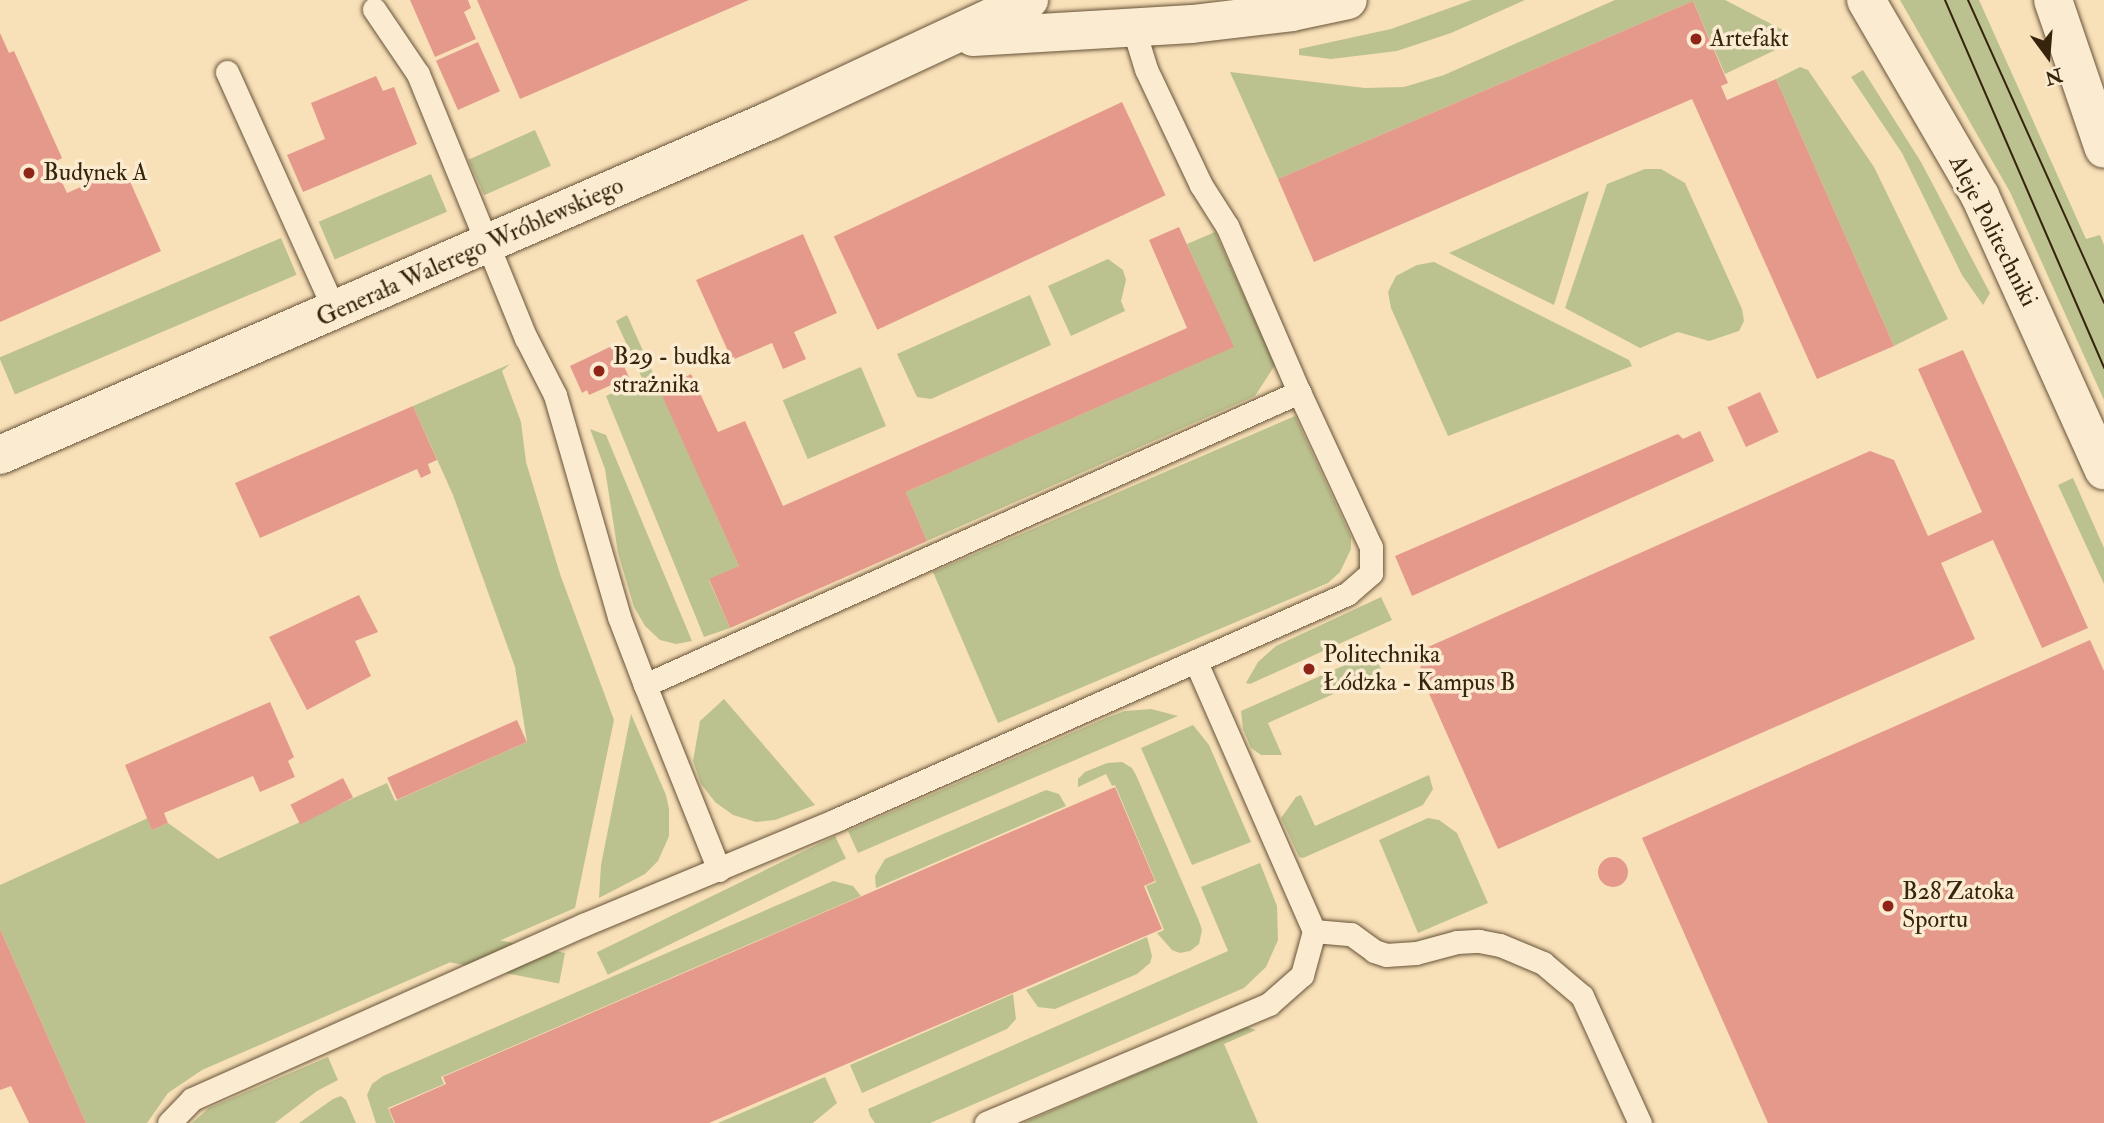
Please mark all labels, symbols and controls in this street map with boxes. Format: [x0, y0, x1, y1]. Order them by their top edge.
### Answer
north arrow [2013, 21, 2083, 91]
place label: Artefakt [1710, 25, 1789, 53]
marker: Artefakt [1688, 31, 1704, 47]
text: N [2042, 62, 2065, 90]
street label: Aleje Politechniki [1943, 151, 2043, 311]
place label: Budynek A [43, 159, 148, 187]
marker: Budynek A [21, 165, 37, 181]
street label: Generała Walerego Wróblewskiego [312, 171, 628, 333]
place label: B29 - budka strażnika [613, 343, 731, 399]
marker: B29 - budka strażnika [591, 363, 607, 379]
place label: Politechnika Łódzka - Kampus B [1323, 641, 1516, 697]
marker: Politechnika Łódzka - Kampus B [1301, 661, 1317, 677]
place label: B28 Zatoka Sportu [1902, 878, 2014, 934]
marker: B28 Zatoka Sportu [1880, 898, 1896, 914]

